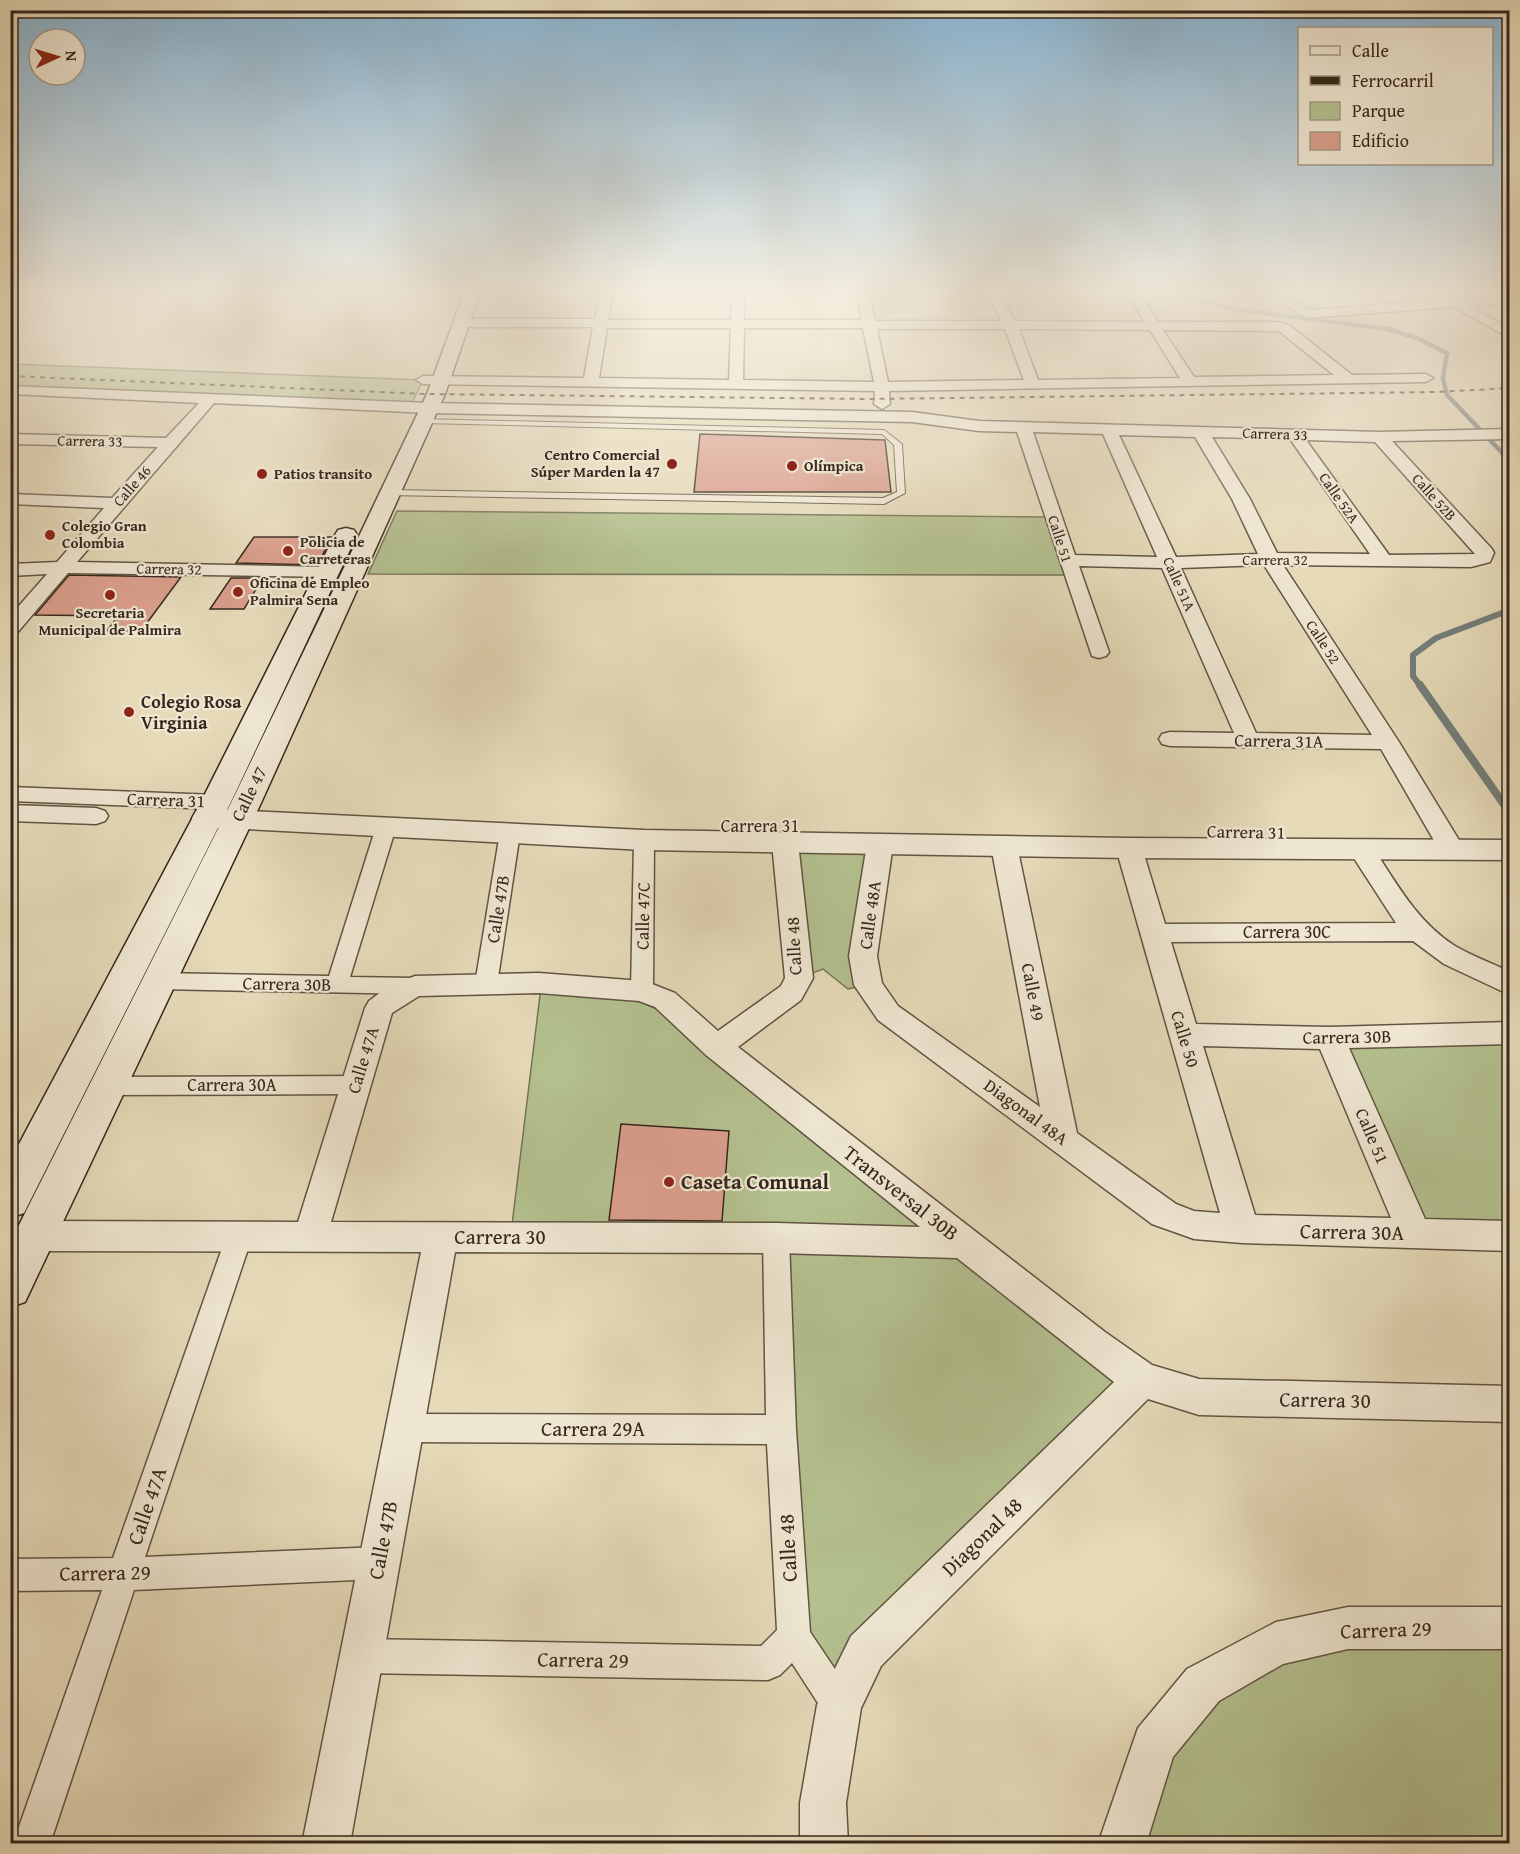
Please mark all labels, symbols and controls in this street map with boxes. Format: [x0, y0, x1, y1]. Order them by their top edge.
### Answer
north arrow [27, 27, 87, 87]
legend [1298, 27, 1493, 165]
text: Calle [1352, 37, 1389, 64]
text: N [60, 50, 84, 62]
text: Ferrocarril [1352, 67, 1434, 94]
text: Parque [1352, 97, 1405, 124]
text: Edificio [1352, 127, 1409, 154]
street label: Carrera 33 [1242, 422, 1308, 445]
street label: Carrera 33 [57, 429, 123, 452]
place label: Centro Comercial Súper Marden la 47 [531, 444, 660, 482]
place label: Olímpica [804, 455, 864, 476]
marker: Centro Comercial Súper Marden la 47 [665, 457, 679, 471]
marker: Olímpica [785, 459, 799, 473]
street label: Calle 46 [108, 460, 155, 511]
place label: Patios transito [274, 463, 372, 484]
marker: Patios transito [255, 467, 269, 481]
street label: Calle 52A [1314, 468, 1365, 527]
street label: Calle 52B [1408, 468, 1461, 525]
street label: Calle 51 [1043, 513, 1078, 565]
place label: Colegio Gran Colombia [62, 515, 147, 553]
marker: Colegio Gran Colombia [43, 528, 57, 542]
place label: Policia de Carreteras [300, 531, 371, 569]
marker: Policia de Carreteras [281, 544, 295, 558]
street label: Carrera 32 [1242, 549, 1308, 570]
street label: Calle 51A [1158, 553, 1201, 614]
street label: Carrera 32 [136, 557, 202, 580]
place label: Oficina de Empleo Palmira Sena [250, 572, 369, 610]
marker: Oficina de Empleo Palmira Sena [231, 585, 245, 599]
marker: Secretaria Municipal de Palmira [103, 588, 117, 602]
place label: Secretaria Municipal de Palmira [38, 602, 182, 640]
street label: Calle 52 [1301, 616, 1345, 668]
place label: Colegio Rosa Virginia [141, 688, 242, 736]
marker: Colegio Rosa Virginia [122, 705, 136, 719]
street label: Carrera 31A [1234, 726, 1324, 755]
street label: Calle 47 [224, 762, 273, 826]
street label: Carrera 31 [126, 785, 206, 814]
street label: Carrera 31 [721, 812, 799, 839]
street label: Carrera 31 [1207, 817, 1285, 846]
street label: Calle 47B [479, 873, 516, 945]
street label: Calle 48A [851, 879, 888, 951]
street label: Calle 47C [628, 882, 657, 950]
street label: Calle 48 [778, 916, 809, 976]
street label: Carrera 30C [1243, 918, 1331, 945]
street label: Calle 49 [1015, 961, 1052, 1023]
street label: Carrera 30B [242, 969, 332, 998]
street label: Calle 50 [1164, 1007, 1207, 1071]
street label: Carrera 30B [1302, 1022, 1392, 1051]
street label: Calle 47A [340, 1023, 386, 1097]
street label: Carrera 30A [187, 1071, 277, 1098]
street label: Diagonal 48A [979, 1072, 1074, 1152]
street label: Calle 51 [1349, 1104, 1396, 1168]
street label: Transversal 30B [837, 1137, 966, 1248]
place label: Caseta Comunal [681, 1166, 830, 1197]
marker: Caseta Comunal [662, 1175, 676, 1189]
street label: Carrera 30A [1300, 1215, 1405, 1248]
street label: Carrera 30 [454, 1221, 546, 1252]
street label: Carrera 30 [1279, 1383, 1371, 1416]
street label: Carrera 29A [541, 1413, 645, 1444]
street label: Calle 47A [119, 1462, 174, 1549]
street label: Diagonal 48 [934, 1490, 1029, 1583]
street label: Calle 47B [360, 1498, 405, 1582]
street label: Calle 48 [770, 1513, 805, 1583]
street label: Carrera 29 [59, 1556, 151, 1589]
street label: Carrera 29 [1340, 1612, 1432, 1647]
street label: Carrera 29 [537, 1643, 629, 1676]

